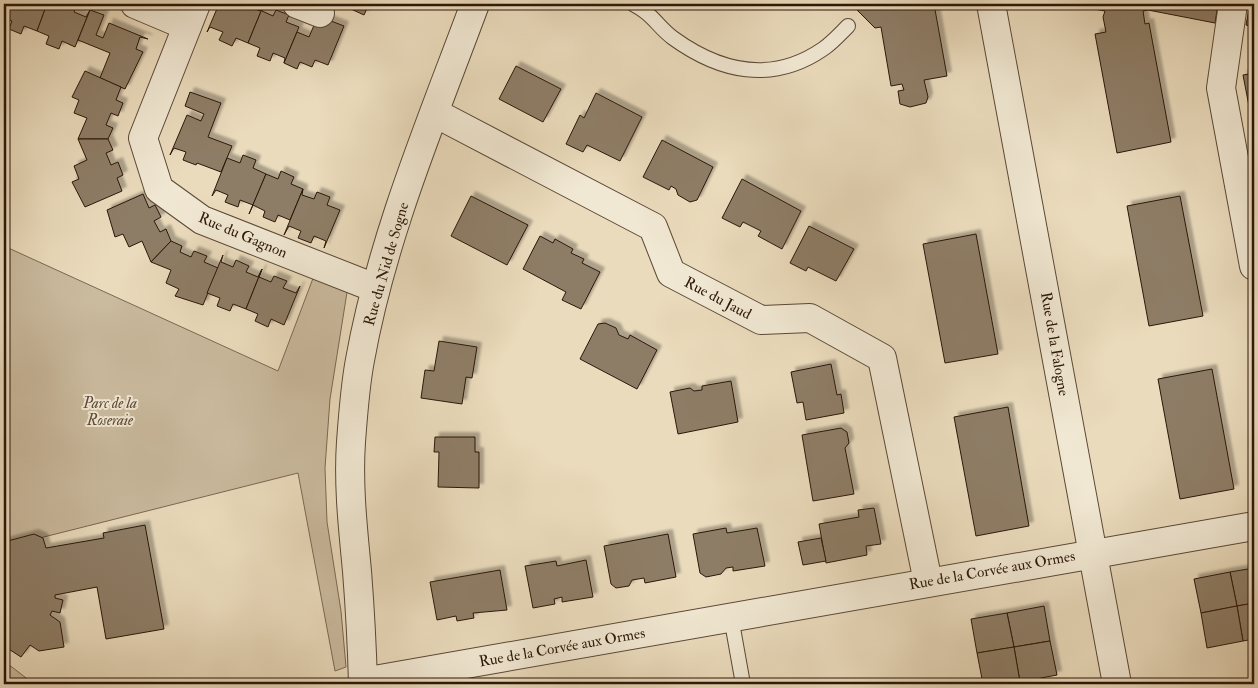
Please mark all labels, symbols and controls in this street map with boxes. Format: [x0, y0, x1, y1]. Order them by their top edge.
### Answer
street label: Rue du Nid de Sogne [360, 200, 413, 328]
street label: Rue du Gagnon [195, 208, 290, 263]
street label: Rue du Jaud [681, 273, 755, 325]
street label: Rue de la Falogne [1036, 291, 1073, 398]
park label: Parc de la Roseraie [82, 394, 137, 430]
street label: Rue de la Corvée aux Ormes [908, 547, 1077, 594]
street label: Rue de la Corvée aux Ormes [478, 624, 647, 671]

